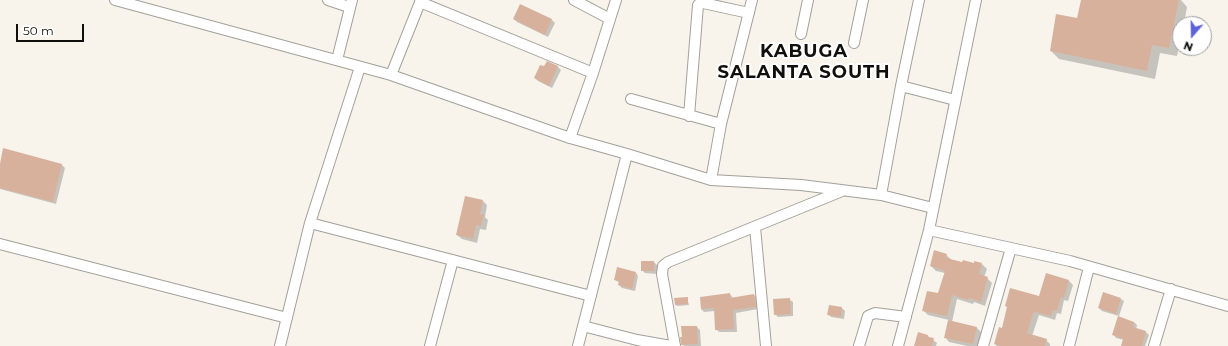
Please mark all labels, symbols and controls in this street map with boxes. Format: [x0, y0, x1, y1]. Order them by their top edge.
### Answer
scale bar [18, 16, 86, 42]
north arrow [1172, 16, 1212, 56]
text: 50 m [23, 23, 54, 38]
text: N [1182, 38, 1195, 54]
district label: KABUGA SALANTA SOUTH [717, 41, 891, 84]

